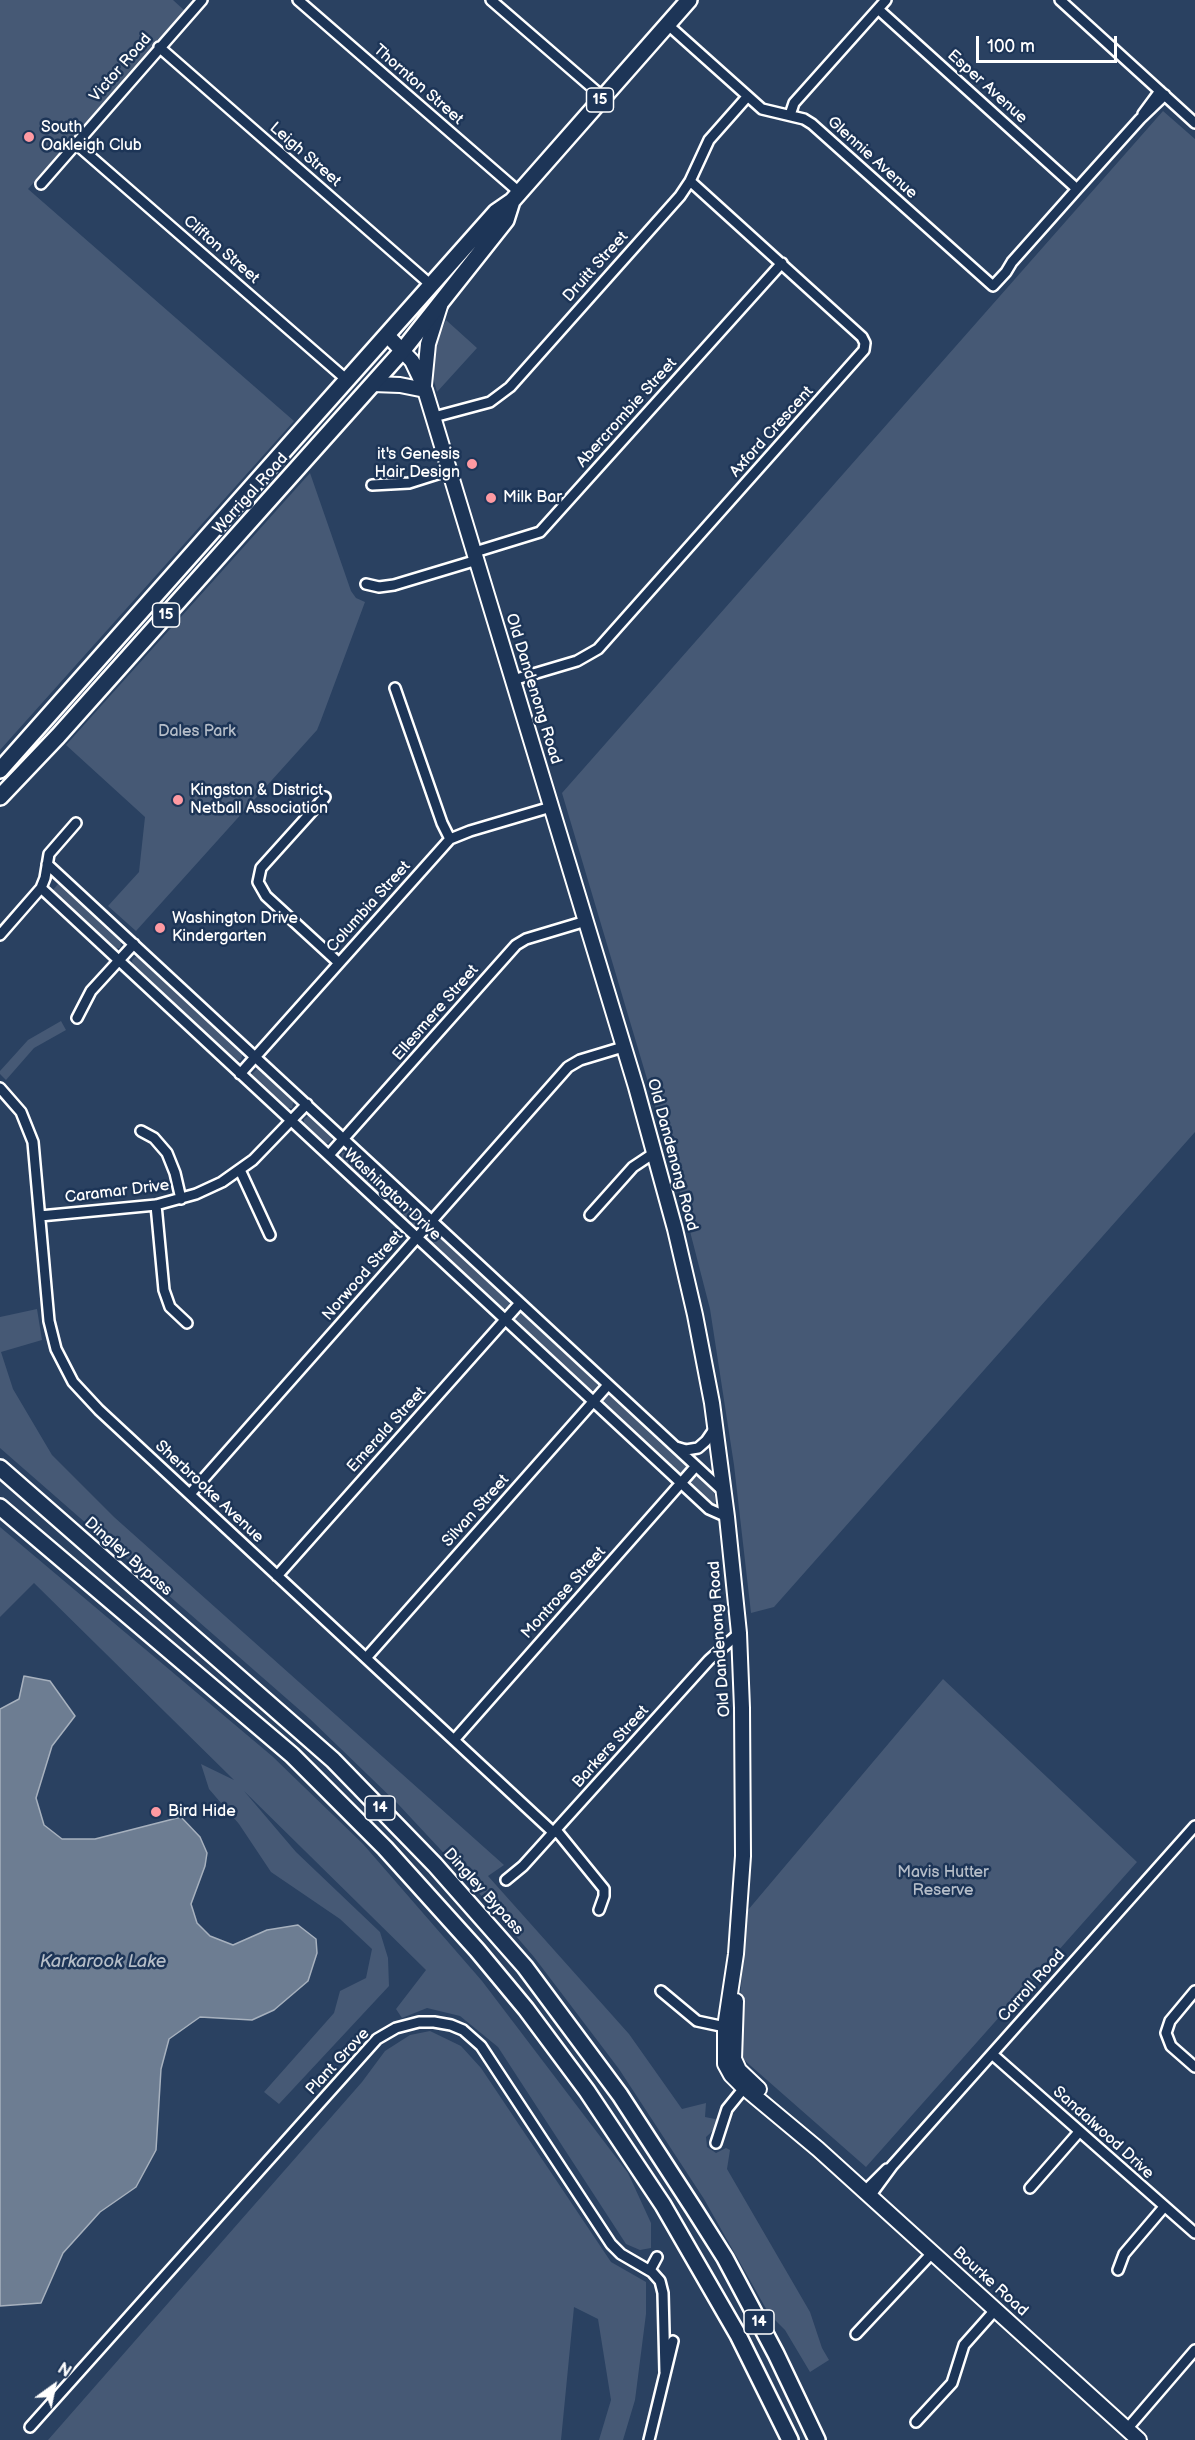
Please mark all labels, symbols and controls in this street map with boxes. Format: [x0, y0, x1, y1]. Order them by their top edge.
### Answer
scale bar [979, 24, 1120, 62]
street label: Victor Road [86, 30, 156, 106]
text: 100 m [987, 36, 1035, 57]
street label: Thornton Street [369, 41, 467, 129]
street label: Esper Avenue [943, 46, 1031, 128]
road number: 15 [586, 88, 614, 112]
street label: Glennie Avenue [823, 113, 921, 203]
place label: South Oakleigh Club [41, 118, 142, 156]
street label: Leigh Street [265, 119, 345, 191]
marker: South Oakleigh Club [22, 130, 36, 144]
street label: Clifton Street [179, 212, 263, 288]
street label: Druitt Street [559, 228, 633, 306]
street label: Abercrombie Street [573, 354, 681, 472]
street label: Axford Crescent [726, 383, 818, 481]
place label: it's Genesis Hair Design [375, 445, 460, 483]
street label: Warrigal Road [209, 449, 293, 539]
marker: it's Genesis Hair Design [465, 457, 479, 471]
place label: Milk Bar [503, 488, 562, 508]
marker: Milk Bar [484, 491, 498, 505]
road number: 15 [152, 603, 180, 627]
street label: Old Dandenong Road [501, 611, 565, 767]
park label: Dales Park [158, 722, 236, 742]
place label: Kingston & District Netball Association [190, 781, 328, 819]
marker: Kingston & District Netball Association [171, 793, 185, 807]
street label: Columbia Street [323, 857, 415, 957]
place label: Washington Drive Kindergarten [172, 909, 298, 947]
marker: Washington Drive Kindergarten [153, 921, 167, 935]
street label: Ellesmere Street [389, 961, 483, 1065]
street label: Old Dandenong Road [642, 1077, 702, 1233]
street label: Washington Drive [339, 1145, 445, 1245]
street label: Caramar Drive [64, 1176, 170, 1208]
street label: Norwood Street [319, 1227, 407, 1325]
street label: Emerald Street [344, 1383, 430, 1477]
street label: Sherbrooke Avenue [151, 1437, 267, 1547]
street label: Silvan Street [438, 1471, 514, 1551]
street label: Dingley Bypass [80, 1514, 176, 1600]
street label: Montrose Street [518, 1543, 610, 1643]
street label: Old Dandenong Road [705, 1560, 735, 1718]
street label: Barkers Street [569, 1702, 653, 1792]
road number: 14 [365, 1796, 395, 1820]
place label: Bird Hide [168, 1802, 236, 1822]
marker: Bird Hide [149, 1805, 163, 1819]
street label: Dingley Bypass [439, 1845, 527, 1939]
park label: Mavis Hutter Reserve [897, 1863, 989, 1901]
street label: Carroll Road [994, 1946, 1070, 2026]
water label: Karkarook Lake [40, 1951, 166, 1973]
street label: Plant Grove [302, 2025, 374, 2099]
street label: Sandalwood Drive [1048, 2083, 1158, 2183]
street label: Bourke Road [948, 2243, 1032, 2321]
road number: 14 [744, 2310, 774, 2334]
north arrow [24, 2356, 84, 2416]
text: N [54, 2359, 74, 2382]

